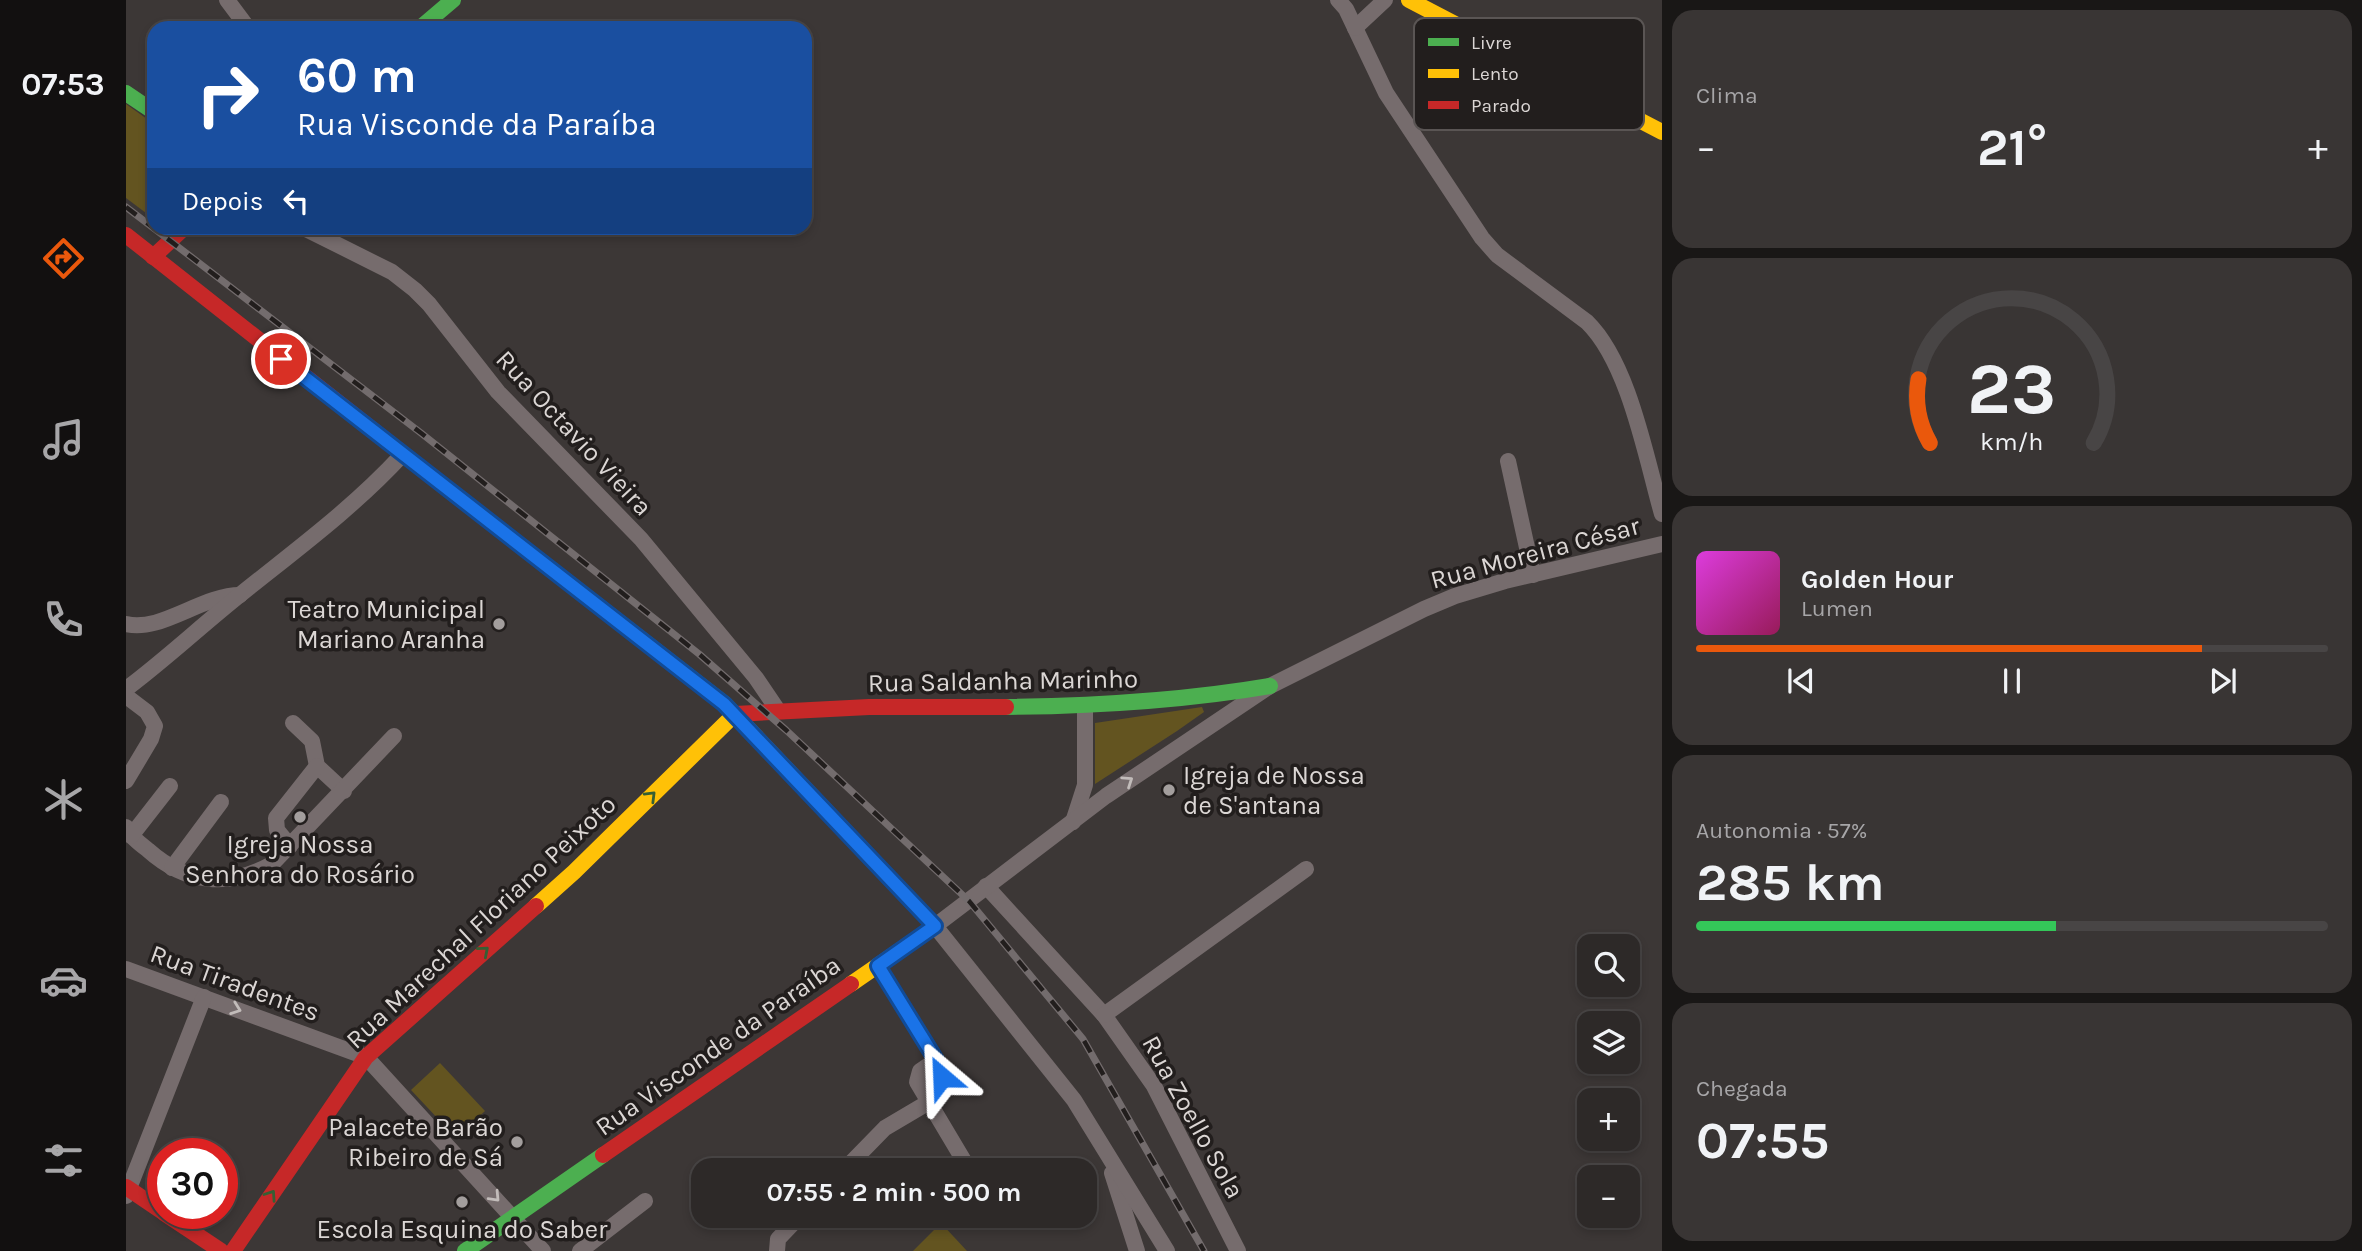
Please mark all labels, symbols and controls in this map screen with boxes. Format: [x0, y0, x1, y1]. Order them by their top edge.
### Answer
legend [1414, 18, 1644, 130]
text: Livre [1471, 32, 1512, 54]
text: 60 m [297, 47, 417, 104]
icon: right [182, 49, 273, 140]
text: Lento [1471, 63, 1519, 85]
text: 07:53 [21, 66, 105, 103]
text: Clima [1696, 82, 1758, 109]
text: Parado [1471, 95, 1531, 117]
text: Rua Visconde da Paraíba [297, 106, 657, 143]
text: 21° [1977, 117, 2047, 178]
text: − [1696, 125, 1716, 170]
text: + [2308, 125, 2328, 170]
icon: left [277, 182, 315, 220]
text: Depois [182, 186, 263, 217]
icon: directions [39, 234, 88, 283]
pin [251, 329, 311, 389]
icon: arrive [262, 340, 300, 378]
street label: Rua Octavio Vieira [489, 344, 659, 522]
text: 23 [1967, 347, 2057, 432]
icon: music [39, 415, 88, 464]
text: km/h [1980, 427, 2044, 456]
street label: Rua Moreira César [1427, 510, 1644, 596]
text: Golden Hour [1801, 564, 1953, 595]
place label: Teatro Municipal Mariano Aranha [288, 594, 485, 655]
icon: phone [39, 595, 88, 644]
text: Lumen [1801, 595, 1873, 622]
marker: Teatro Municipal Mariano Aranha [491, 616, 507, 632]
icon: previous [1782, 662, 1820, 700]
icon: pause [1993, 662, 2031, 700]
icon: next [2204, 662, 2242, 700]
street label: Rua Saldanha Marinho [868, 663, 1138, 699]
place label: Igreja de Nossa de S'antana [1183, 760, 1365, 821]
icon: climate [39, 775, 88, 824]
one-way arrow [1120, 777, 1133, 790]
marker: Igreja de Nossa de S'antana [1161, 782, 1177, 798]
street label: Rua Marechal Floriano Peixoto [340, 789, 622, 1055]
one-way arrow [642, 792, 655, 805]
marker: Igreja Nossa Senhora do Rosário [292, 809, 308, 825]
text: Autonomia · 57% [1696, 817, 1867, 844]
place label: Igreja Nossa Senhora do Rosário [185, 829, 415, 890]
text: 285 km [1696, 852, 1885, 913]
map controls [1577, 934, 1640, 1228]
button: search [1577, 934, 1640, 997]
street label: Rua Tiradentes [146, 938, 324, 1028]
one-way arrow [476, 947, 489, 959]
street label: Rua Visconde da Paraíba [589, 949, 847, 1143]
icon: car [39, 956, 88, 1005]
one-way arrow [230, 1000, 242, 1014]
button: layers [1577, 1011, 1640, 1074]
street label: Rua Zoello Sola [1135, 1030, 1251, 1204]
position arrow [905, 1040, 979, 1114]
text: Chegada [1696, 1075, 1788, 1102]
button: + [1577, 1088, 1640, 1151]
text: 07:55 [1696, 1110, 1829, 1171]
place label: Palacete Barão Ribeiro de Sá [328, 1112, 503, 1173]
marker: Palacete Barão Ribeiro de Sá [509, 1134, 525, 1150]
icon: filters [39, 1136, 88, 1185]
speed limit sign: 30 [147, 1138, 238, 1229]
button: − [1577, 1165, 1640, 1228]
text: 07:55 · 2 min · 500 m [766, 1177, 1022, 1208]
one-way arrow [487, 1189, 499, 1202]
one-way arrow [263, 1190, 276, 1203]
marker: Escola Esquina do Saber [454, 1194, 470, 1210]
place label: Escola Esquina do Saber [317, 1214, 608, 1245]

